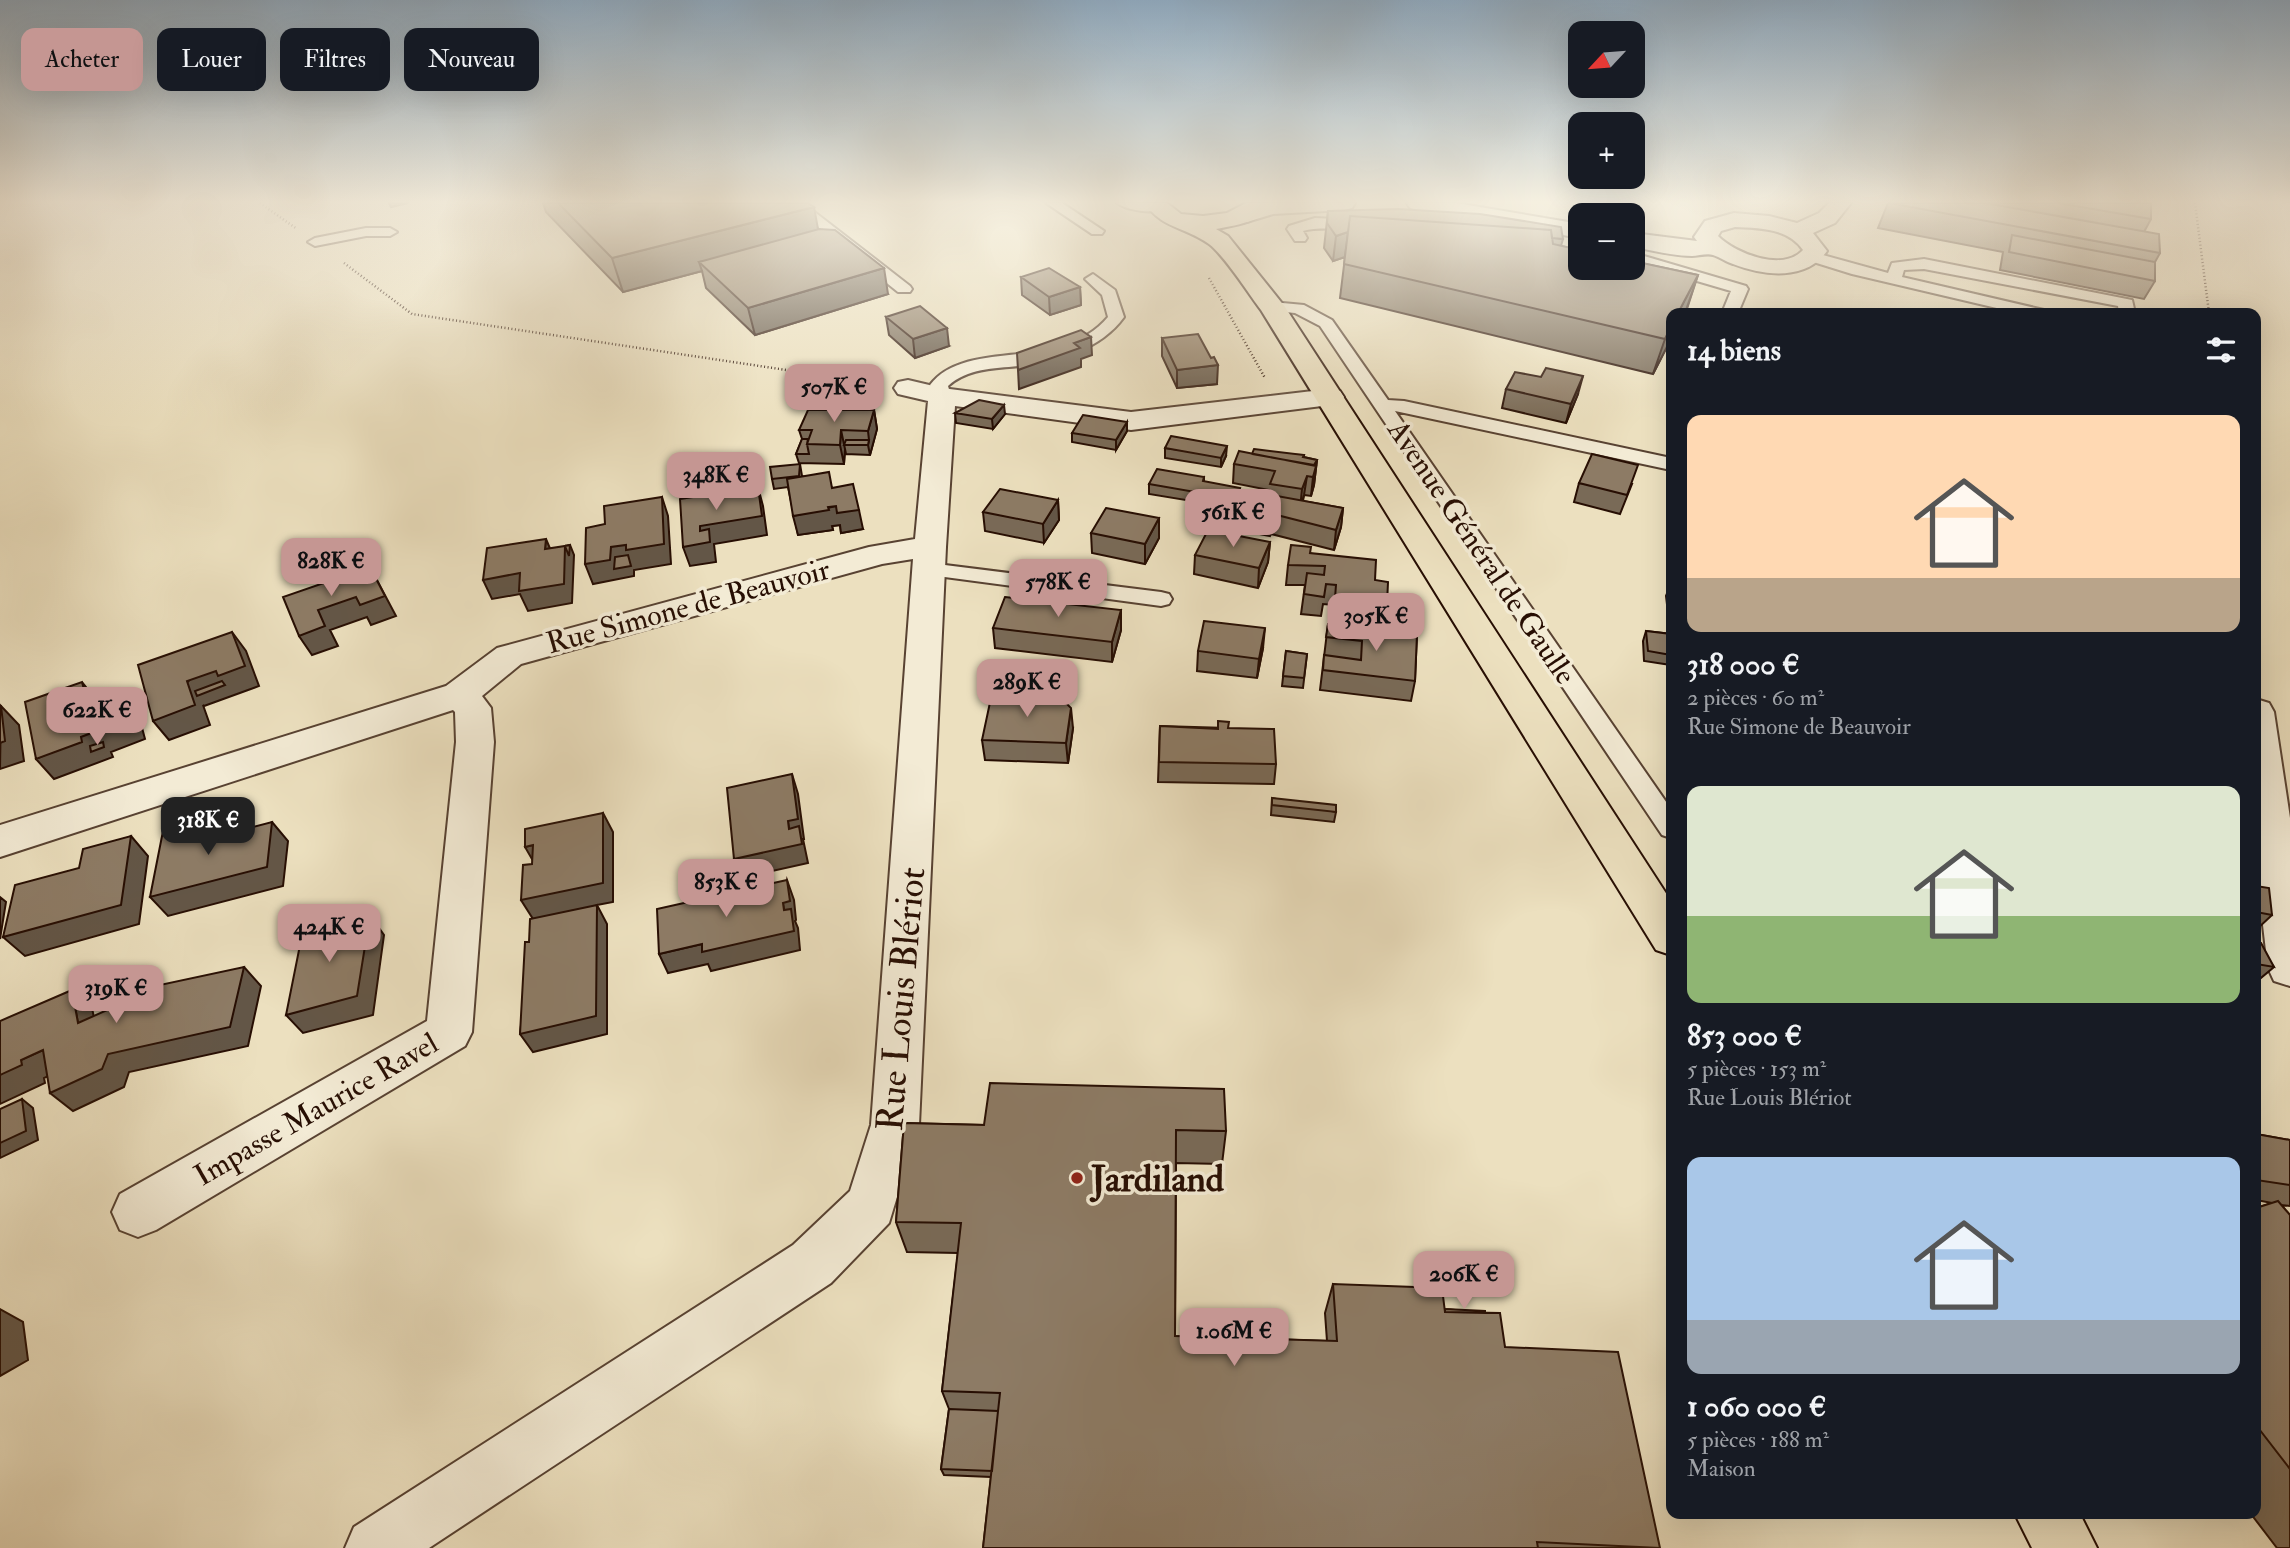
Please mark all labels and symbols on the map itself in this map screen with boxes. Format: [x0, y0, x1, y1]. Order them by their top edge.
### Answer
north arrow [1568, 21, 1645, 98]
pin: 507K € [777, 364, 891, 424]
street label: Avenue Général de Gaulle [1379, 412, 1584, 692]
pin: 348K € [659, 452, 773, 512]
pin: 561K € [1176, 490, 1290, 549]
pin: 828K € [274, 538, 388, 598]
street label: Rue Simone de Beauvoir [542, 551, 834, 662]
pin: 578K € [1001, 560, 1115, 619]
pin: 305K € [1319, 594, 1433, 653]
pin: 289K € [970, 660, 1084, 719]
pin: 622K € [40, 688, 154, 747]
pin: 318K € [151, 798, 265, 857]
pin: 853K € [669, 860, 783, 919]
street label: Rue Louis Blériot [867, 865, 936, 1133]
pin: 424K € [272, 904, 386, 964]
pin: 319K € [59, 965, 173, 1025]
street label: Impasse Maurice Ravel [188, 1024, 445, 1194]
place label: Jardiland [1089, 1156, 1225, 1203]
marker: Jardiland [1069, 1170, 1085, 1186]
pin: 206K € [1407, 1252, 1521, 1311]
pin: 1.06M € [1169, 1308, 1299, 1368]

